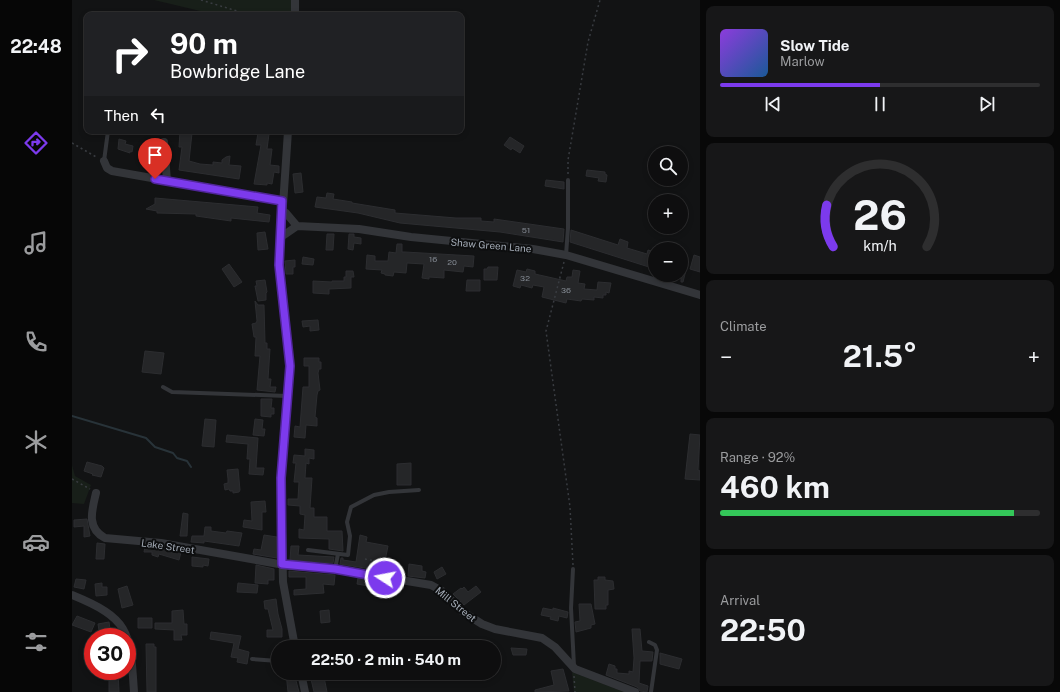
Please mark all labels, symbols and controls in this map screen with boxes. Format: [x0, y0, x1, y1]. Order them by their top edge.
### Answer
text: 90 m [170, 27, 238, 60]
icon: right [104, 28, 156, 80]
text: 22:48 [10, 36, 62, 57]
text: Slow Tide [780, 37, 849, 54]
text: Marlow [780, 54, 825, 69]
text: Bowbridge Lane [170, 61, 305, 82]
icon: previous [762, 93, 784, 115]
icon: pause [869, 93, 891, 115]
icon: next [976, 93, 998, 115]
icon: left [147, 104, 169, 126]
text: Then [104, 107, 139, 124]
icon: directions [22, 129, 50, 157]
pin [138, 138, 172, 179]
icon: arrive [144, 144, 166, 166]
map controls [648, 146, 688, 282]
button: search [648, 146, 688, 186]
text: 26 [853, 190, 907, 239]
button: + [648, 194, 688, 234]
house number: 51 [522, 225, 530, 235]
icon: music [22, 229, 50, 257]
street label: Shaw Green Lane [450, 235, 532, 255]
text: km/h [863, 236, 897, 253]
button: − [648, 242, 688, 282]
house number: 16 [429, 254, 437, 264]
house number: 20 [447, 257, 457, 267]
house number: 32 [520, 273, 530, 283]
house number: 36 [561, 285, 571, 295]
text: Climate [720, 319, 767, 334]
icon: phone [22, 328, 50, 356]
text: 21.5° [843, 338, 917, 374]
text: − [720, 344, 732, 370]
text: + [1028, 344, 1040, 370]
icon: climate [22, 428, 50, 456]
text: Range · 92% [720, 450, 795, 465]
text: 460 km [720, 469, 830, 505]
icon: car [22, 528, 50, 556]
street label: Lake Street [141, 536, 196, 556]
position arrow [364, 557, 406, 599]
street label: Mill Street [433, 584, 479, 624]
text: Arrival [720, 593, 760, 608]
text: 22:50 [720, 612, 806, 648]
icon: filters [22, 628, 50, 656]
speed limit sign: 30 [84, 628, 136, 680]
text: 22:50 · 2 min · 540 m [311, 651, 461, 668]

